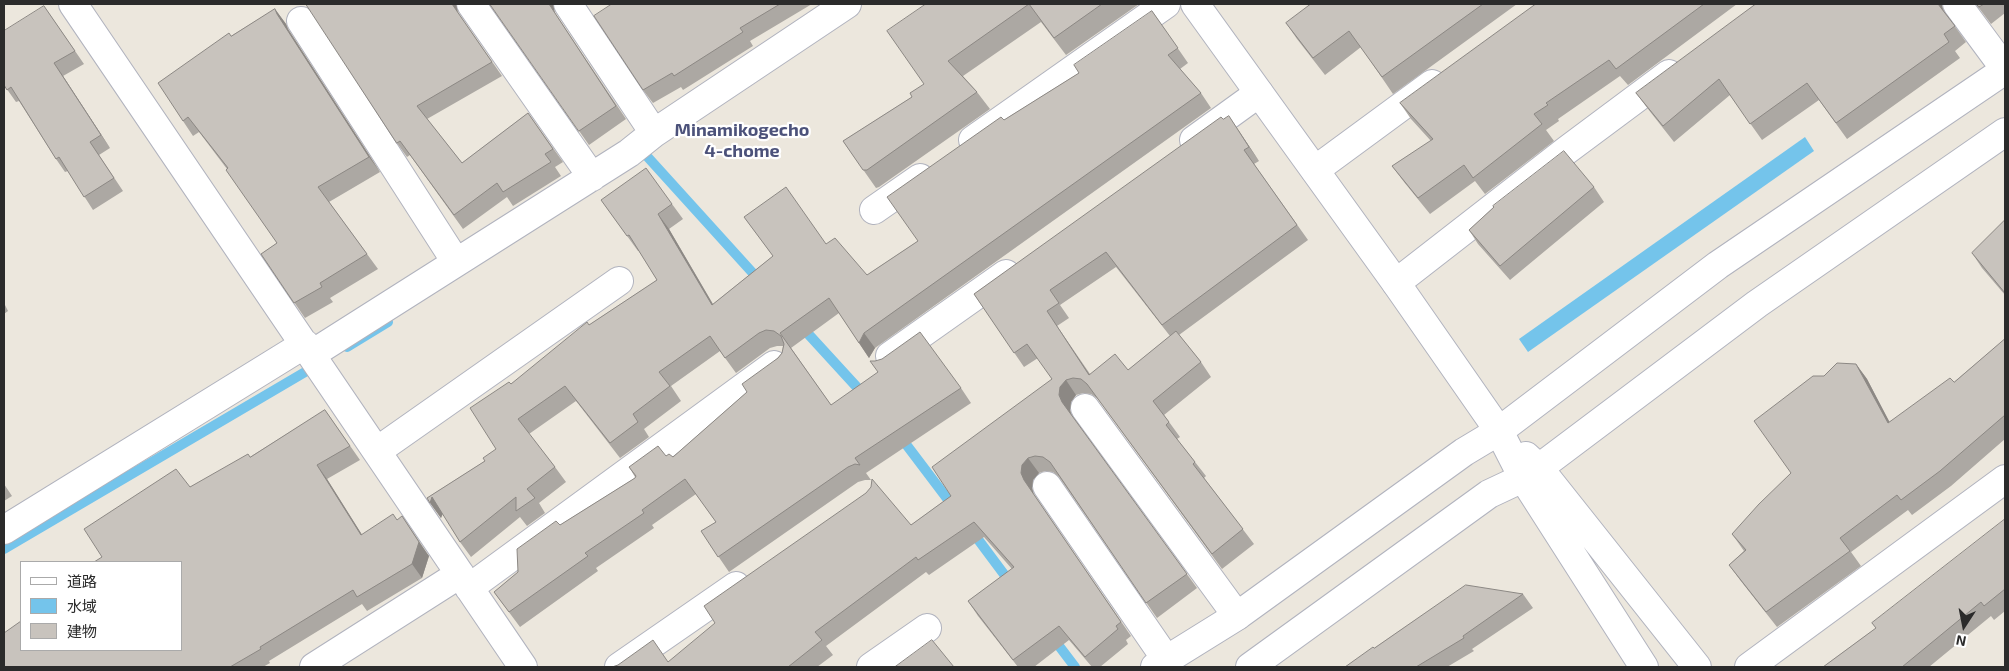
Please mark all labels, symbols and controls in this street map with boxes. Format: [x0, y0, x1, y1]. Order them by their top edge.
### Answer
district label: Minamikogecho 4-chome [675, 119, 809, 162]
legend [20, 561, 182, 651]
text: 道路 [67, 572, 97, 590]
text: 水域 [67, 597, 97, 615]
north arrow [1939, 601, 1989, 651]
text: 建物 [67, 622, 97, 640]
text: N [1954, 632, 1968, 651]

